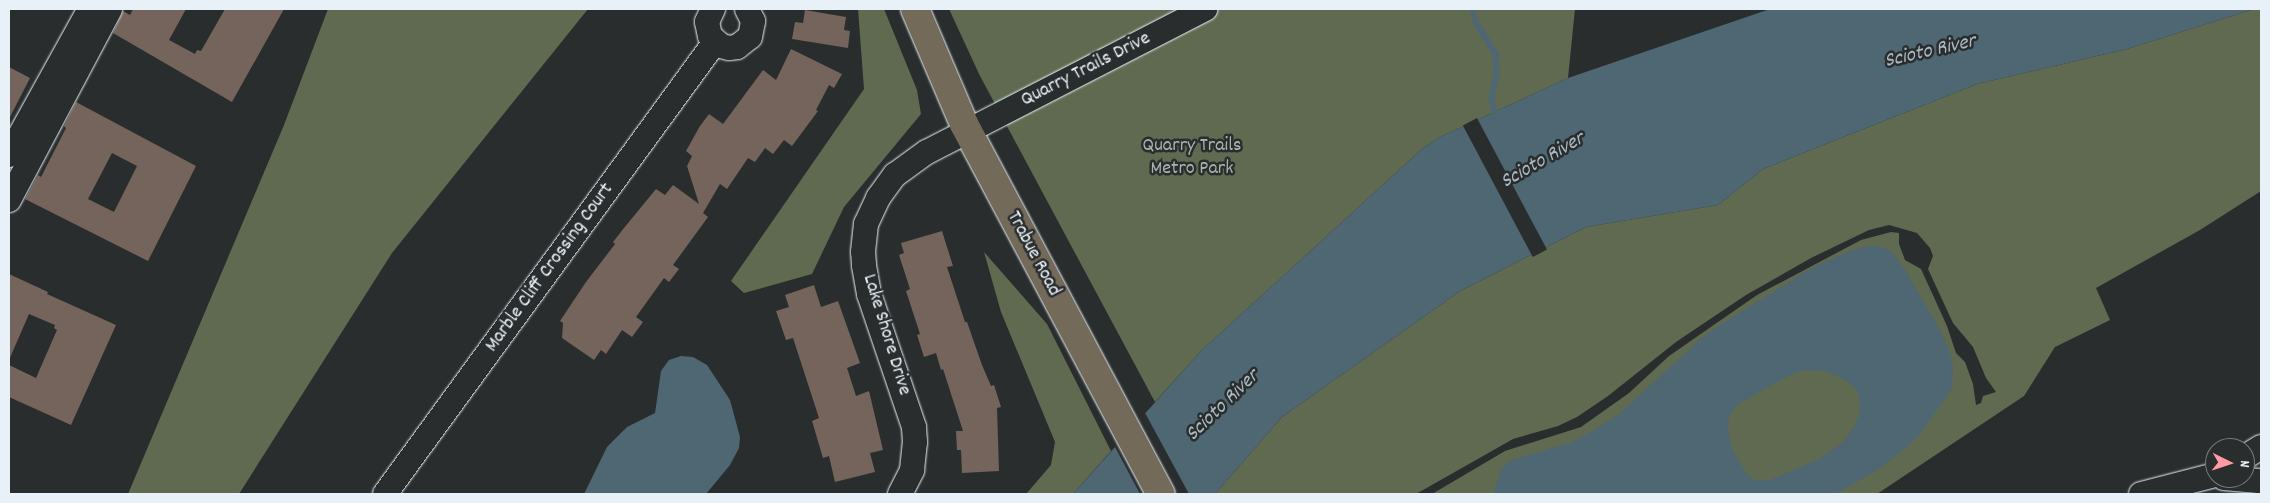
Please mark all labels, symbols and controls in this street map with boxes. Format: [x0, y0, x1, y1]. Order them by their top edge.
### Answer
street label: Quarry Trails Drive [1017, 27, 1155, 113]
water label: Scioto River [1882, 29, 1978, 75]
water label: Scioto River [1497, 127, 1589, 195]
park label: Quarry Trails Metro Park [1143, 134, 1241, 181]
street label: Marble Cliff Crossing Court [481, 179, 619, 357]
street label: Trabue Road [1001, 207, 1065, 301]
street label: Lake Shore Drive [856, 272, 916, 398]
water label: Scioto River [1181, 365, 1265, 447]
north arrow [2205, 438, 2255, 488]
text: N [2234, 460, 2254, 468]

